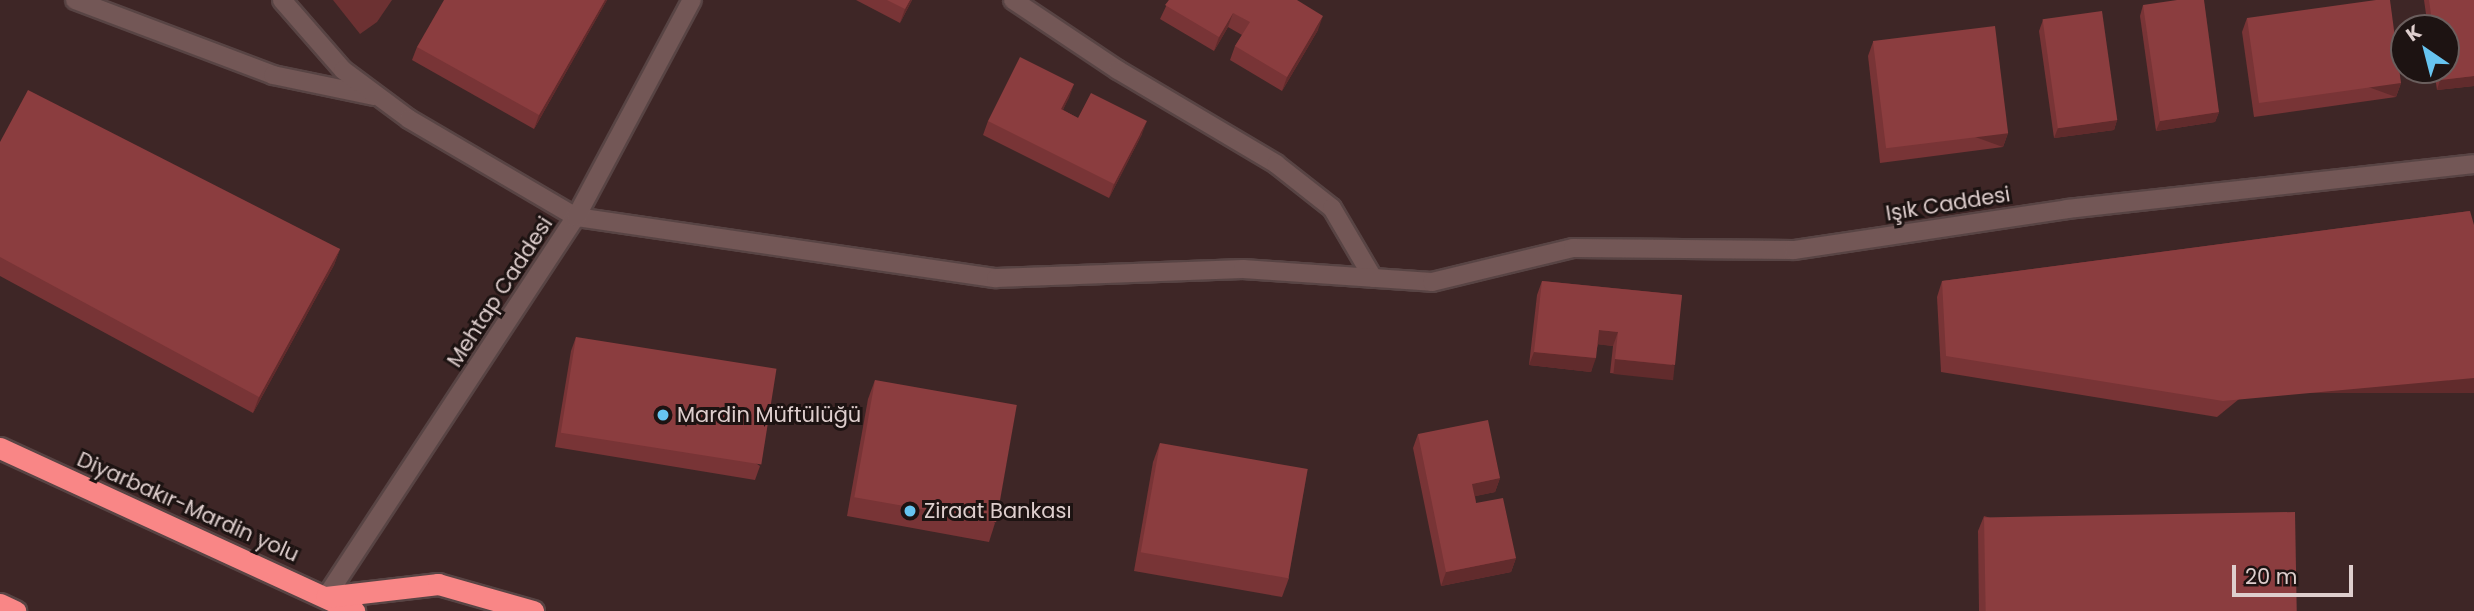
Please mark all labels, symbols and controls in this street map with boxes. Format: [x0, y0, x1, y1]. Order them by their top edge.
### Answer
north arrow [2390, 14, 2460, 84]
text: K [2401, 18, 2427, 48]
street label: Işık Caddesi [1884, 182, 2012, 226]
street label: Mehtap Caddesi [442, 212, 558, 372]
place label: Mardin Müftülüğü [677, 402, 861, 428]
marker: Mardin Müftülüğü [655, 407, 671, 423]
street label: Diyarbakır-Mardin yolu [73, 447, 303, 567]
place label: Ziraat Bankası [924, 498, 1072, 524]
marker: Ziraat Bankası [902, 503, 918, 519]
scale bar [2236, 552, 2357, 596]
text: 20 m [2245, 562, 2298, 591]

